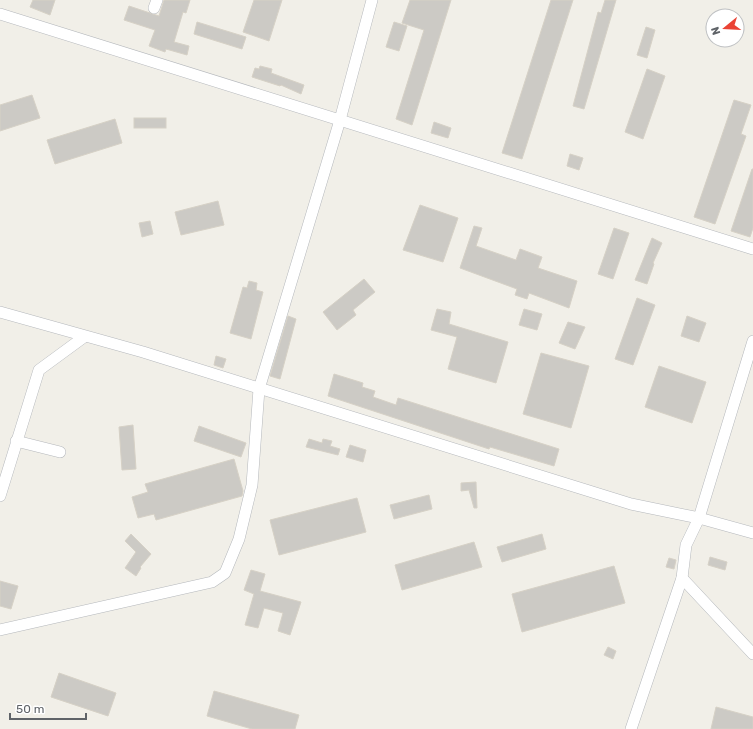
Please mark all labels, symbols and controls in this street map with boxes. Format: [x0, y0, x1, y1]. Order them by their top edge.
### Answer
north arrow [705, 8, 745, 48]
text: N [709, 25, 723, 37]
scale bar [10, 695, 86, 721]
text: 50 m [16, 702, 44, 716]

